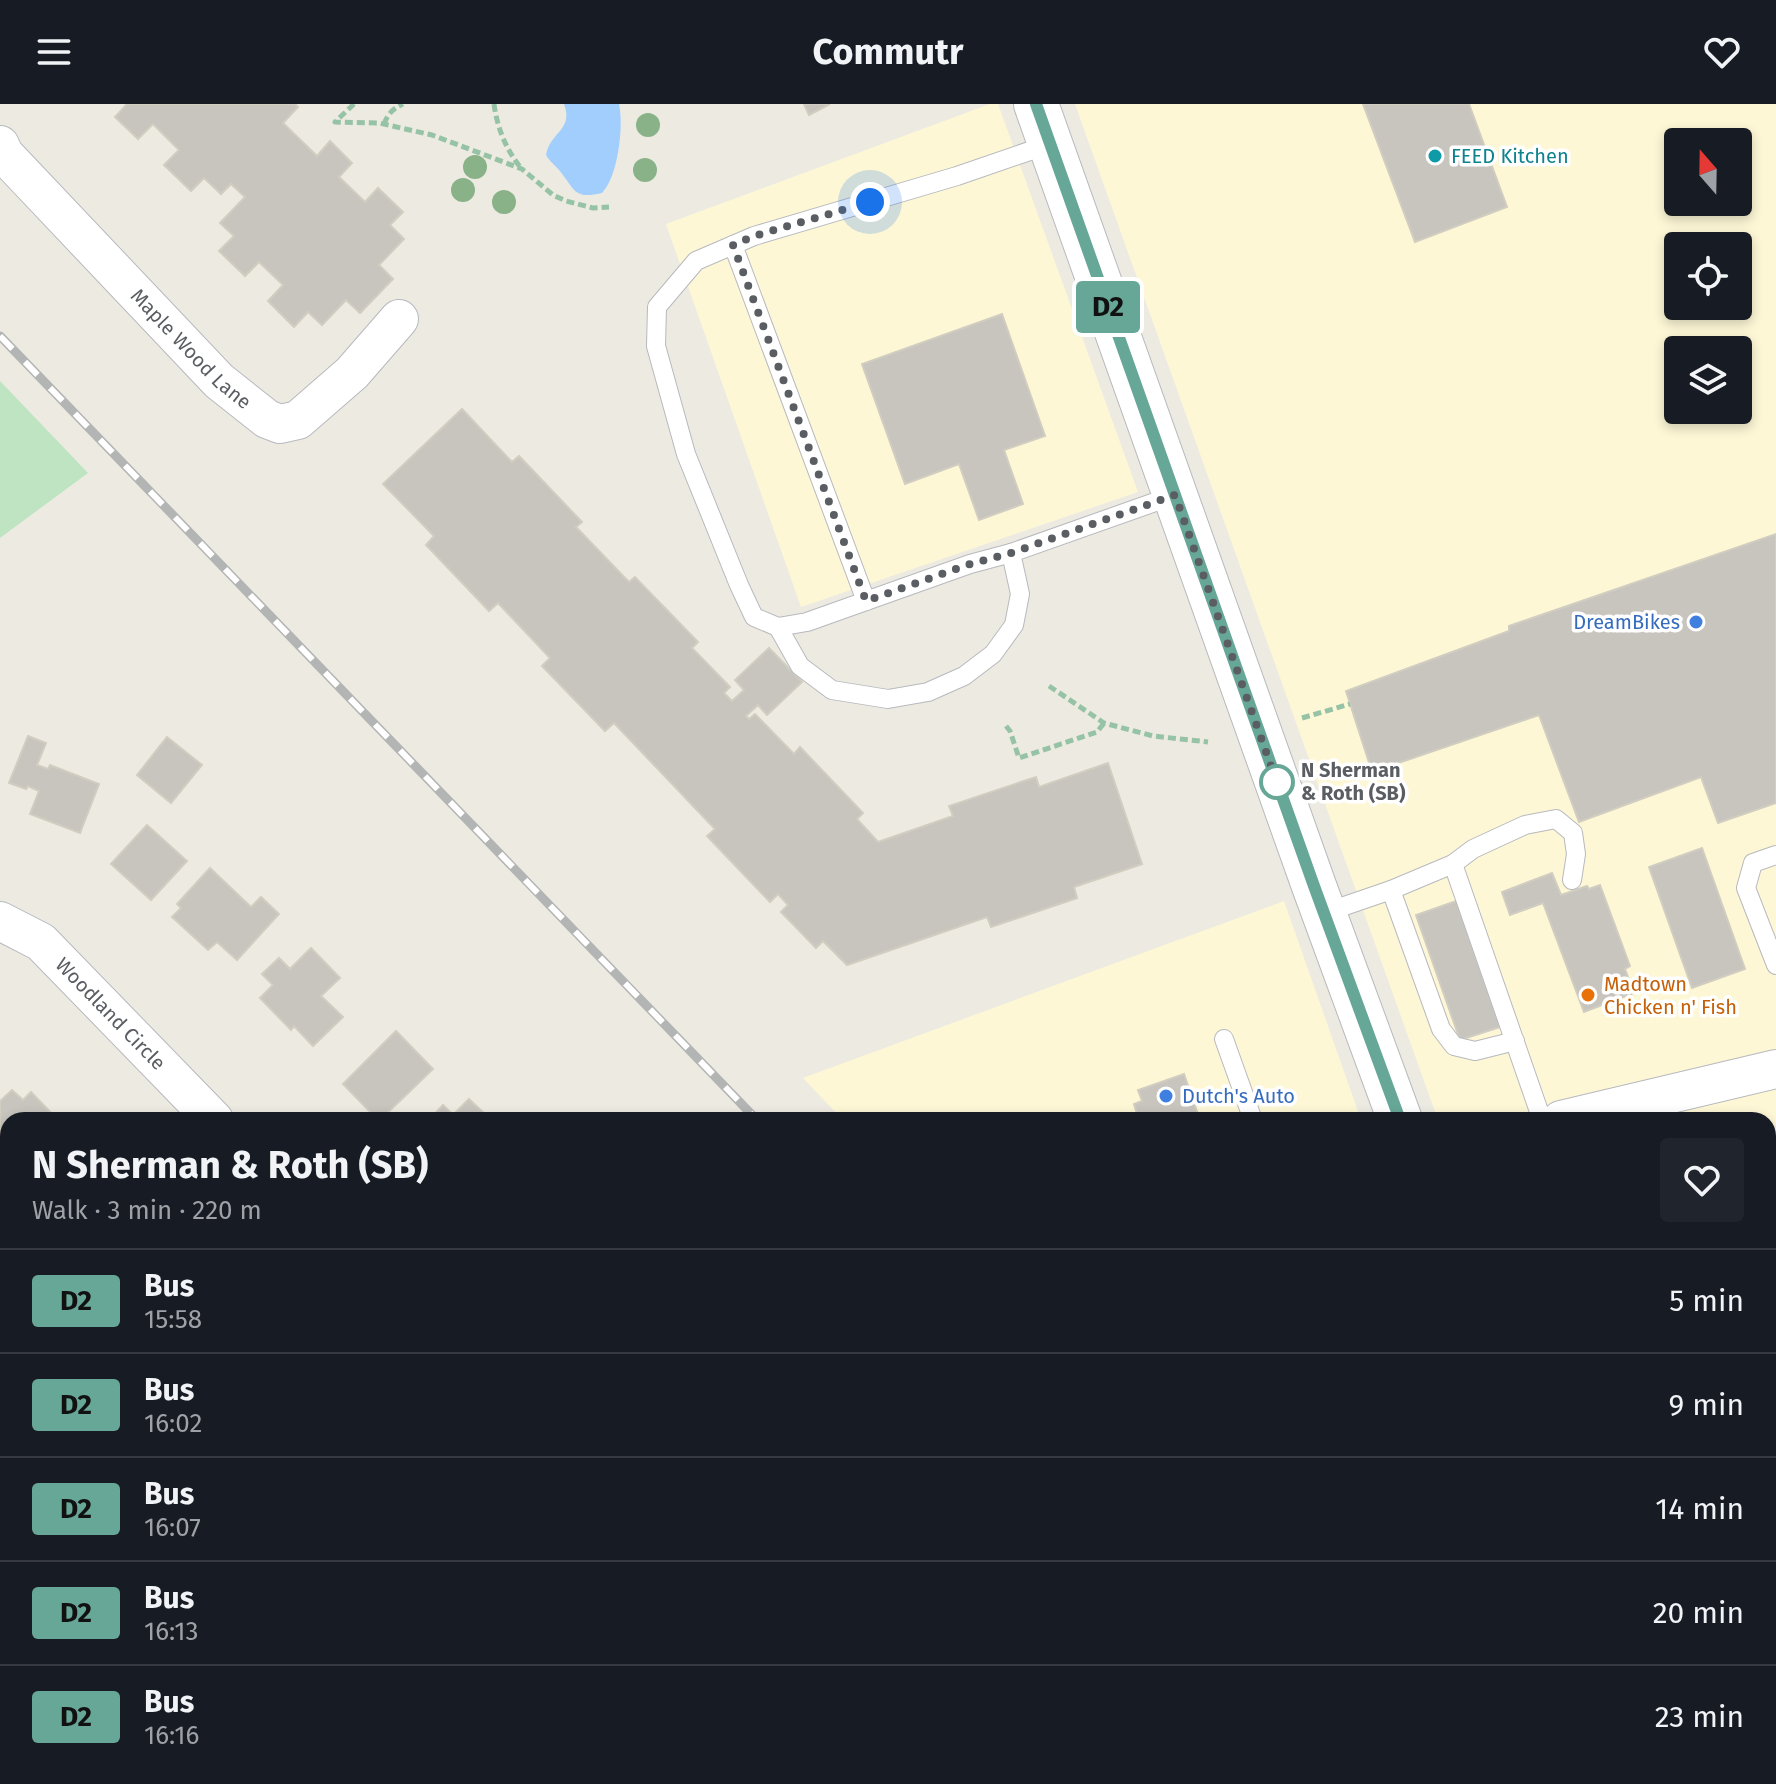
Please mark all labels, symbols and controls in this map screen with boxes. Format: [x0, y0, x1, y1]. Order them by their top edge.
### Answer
icon: menu [32, 30, 76, 74]
text: Commutr [813, 30, 963, 74]
icon: heart [1700, 30, 1744, 74]
north arrow [1664, 128, 1752, 216]
map controls [1664, 128, 1752, 424]
place label: FEED Kitchen [1451, 144, 1569, 168]
marker: FEED Kitchen [1426, 147, 1444, 165]
your location [850, 182, 890, 222]
button: locate [1664, 232, 1752, 320]
line badge: D2 [1072, 281, 1144, 333]
street label: Maple Wood Lane [126, 284, 256, 414]
text: D2 [1092, 290, 1124, 323]
button: layers [1664, 336, 1752, 424]
place label: DreamBikes [1573, 610, 1680, 634]
marker: DreamBikes [1687, 613, 1705, 631]
place label: N Sherman & Roth (SB) [1301, 758, 1406, 805]
marker: N Sherman & Roth (SB) [1260, 765, 1294, 799]
street label: Woodland Circle [51, 952, 171, 1075]
place label: Madtown Chicken n' Fish [1604, 972, 1737, 1019]
marker: Madtown Chicken n' Fish [1579, 986, 1597, 1004]
place label: Dutch's Auto [1182, 1084, 1295, 1108]
marker: Dutch's Auto [1157, 1087, 1175, 1105]
button: heart [1660, 1138, 1744, 1222]
text: N Sherman & Roth (SB) [32, 1142, 428, 1188]
text: Walk · 3 min · 220 m [32, 1195, 262, 1226]
text: Bus [144, 1268, 194, 1304]
text: 5 min [1669, 1283, 1744, 1319]
text: D2 [60, 1284, 92, 1317]
text: 15:58 [144, 1304, 202, 1335]
text: Bus [144, 1372, 194, 1408]
text: 9 min [1669, 1387, 1744, 1423]
text: D2 [60, 1388, 92, 1421]
text: 16:02 [144, 1408, 202, 1439]
text: Bus [144, 1476, 194, 1512]
text: 14 min [1655, 1491, 1744, 1527]
text: D2 [60, 1492, 92, 1525]
text: 16:07 [144, 1512, 201, 1543]
text: Bus [144, 1580, 194, 1616]
text: 20 min [1653, 1595, 1744, 1631]
text: D2 [60, 1596, 92, 1629]
text: 16:13 [144, 1616, 199, 1647]
text: Bus [144, 1684, 194, 1720]
text: 23 min [1655, 1699, 1744, 1735]
text: D2 [60, 1700, 92, 1733]
text: 16:16 [144, 1720, 199, 1751]

